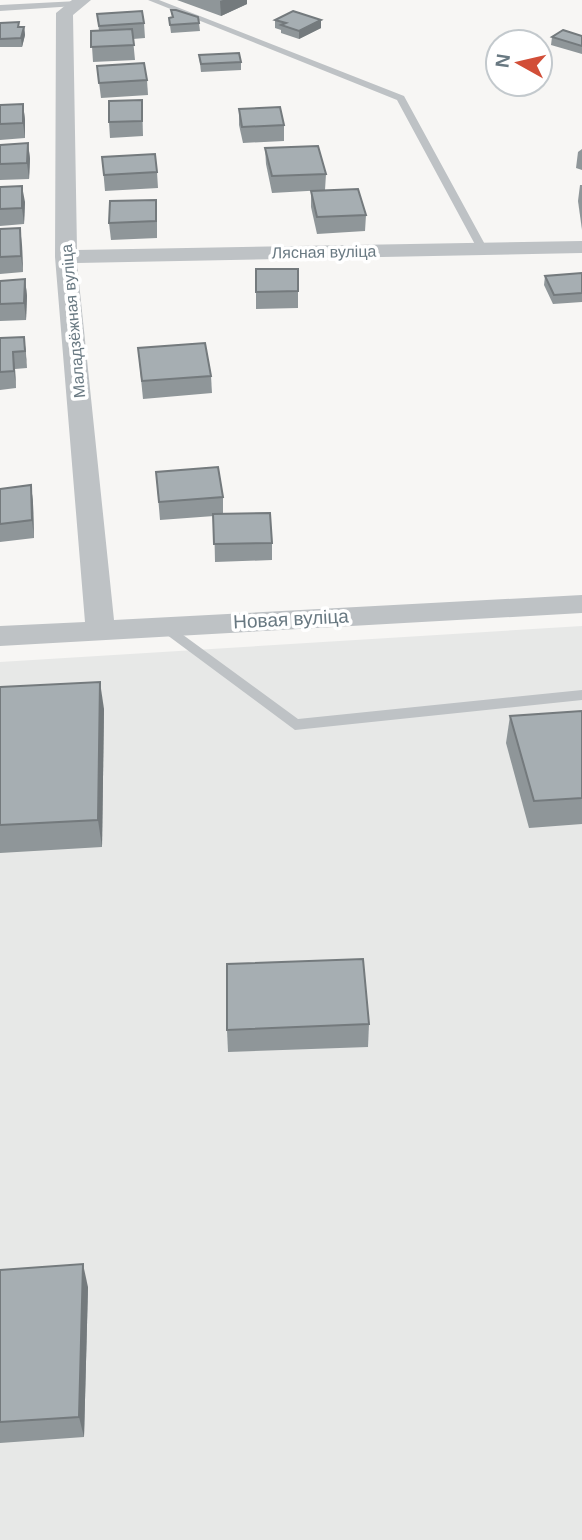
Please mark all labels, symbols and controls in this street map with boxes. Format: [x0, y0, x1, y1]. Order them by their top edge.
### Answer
north arrow [484, 28, 554, 98]
text: N [491, 52, 514, 69]
street label: Маладзёжная вуліца [58, 243, 88, 399]
street label: Лясная вуліца [271, 243, 377, 261]
street label: Новая вуліца [233, 605, 350, 633]

